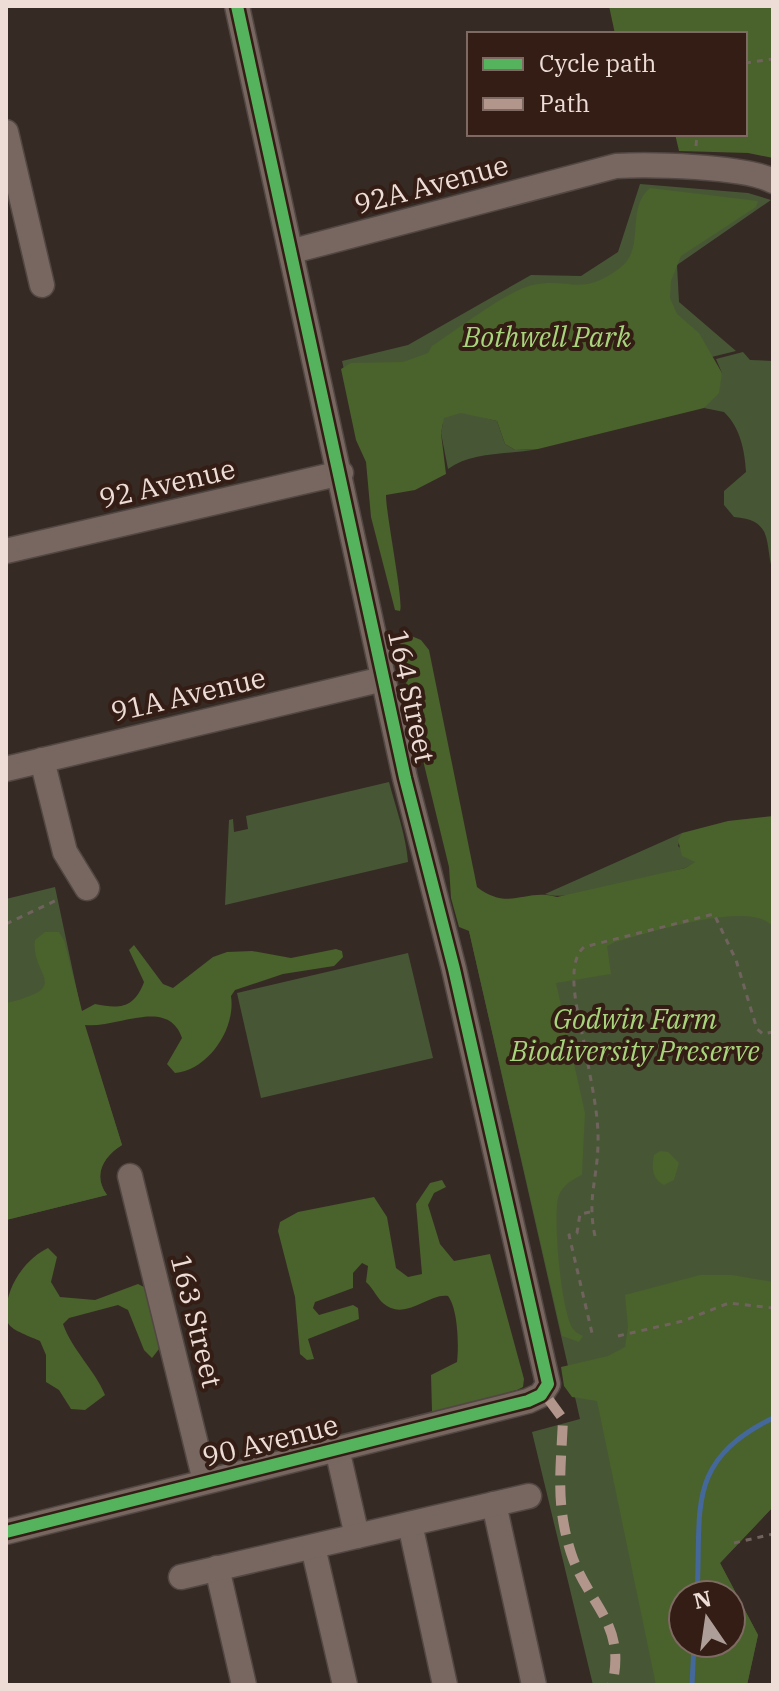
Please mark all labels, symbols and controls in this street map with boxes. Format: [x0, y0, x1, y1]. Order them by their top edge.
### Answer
legend [467, 32, 747, 136]
text: Cycle path [539, 47, 656, 79]
text: Path [539, 87, 590, 119]
street label: 92A Avenue [350, 146, 512, 222]
park label: Bothwell Park [462, 318, 631, 355]
street label: 92 Avenue [95, 449, 239, 517]
street label: 164 Street [380, 626, 444, 766]
street label: 91A Avenue [107, 658, 269, 730]
park label: Godwin Farm Biodiversity Preserve [509, 1000, 760, 1069]
street label: 163 Street [163, 1251, 231, 1391]
street label: 90 Avenue [198, 1405, 342, 1475]
north arrow [667, 1579, 747, 1659]
text: N [691, 1583, 714, 1615]

